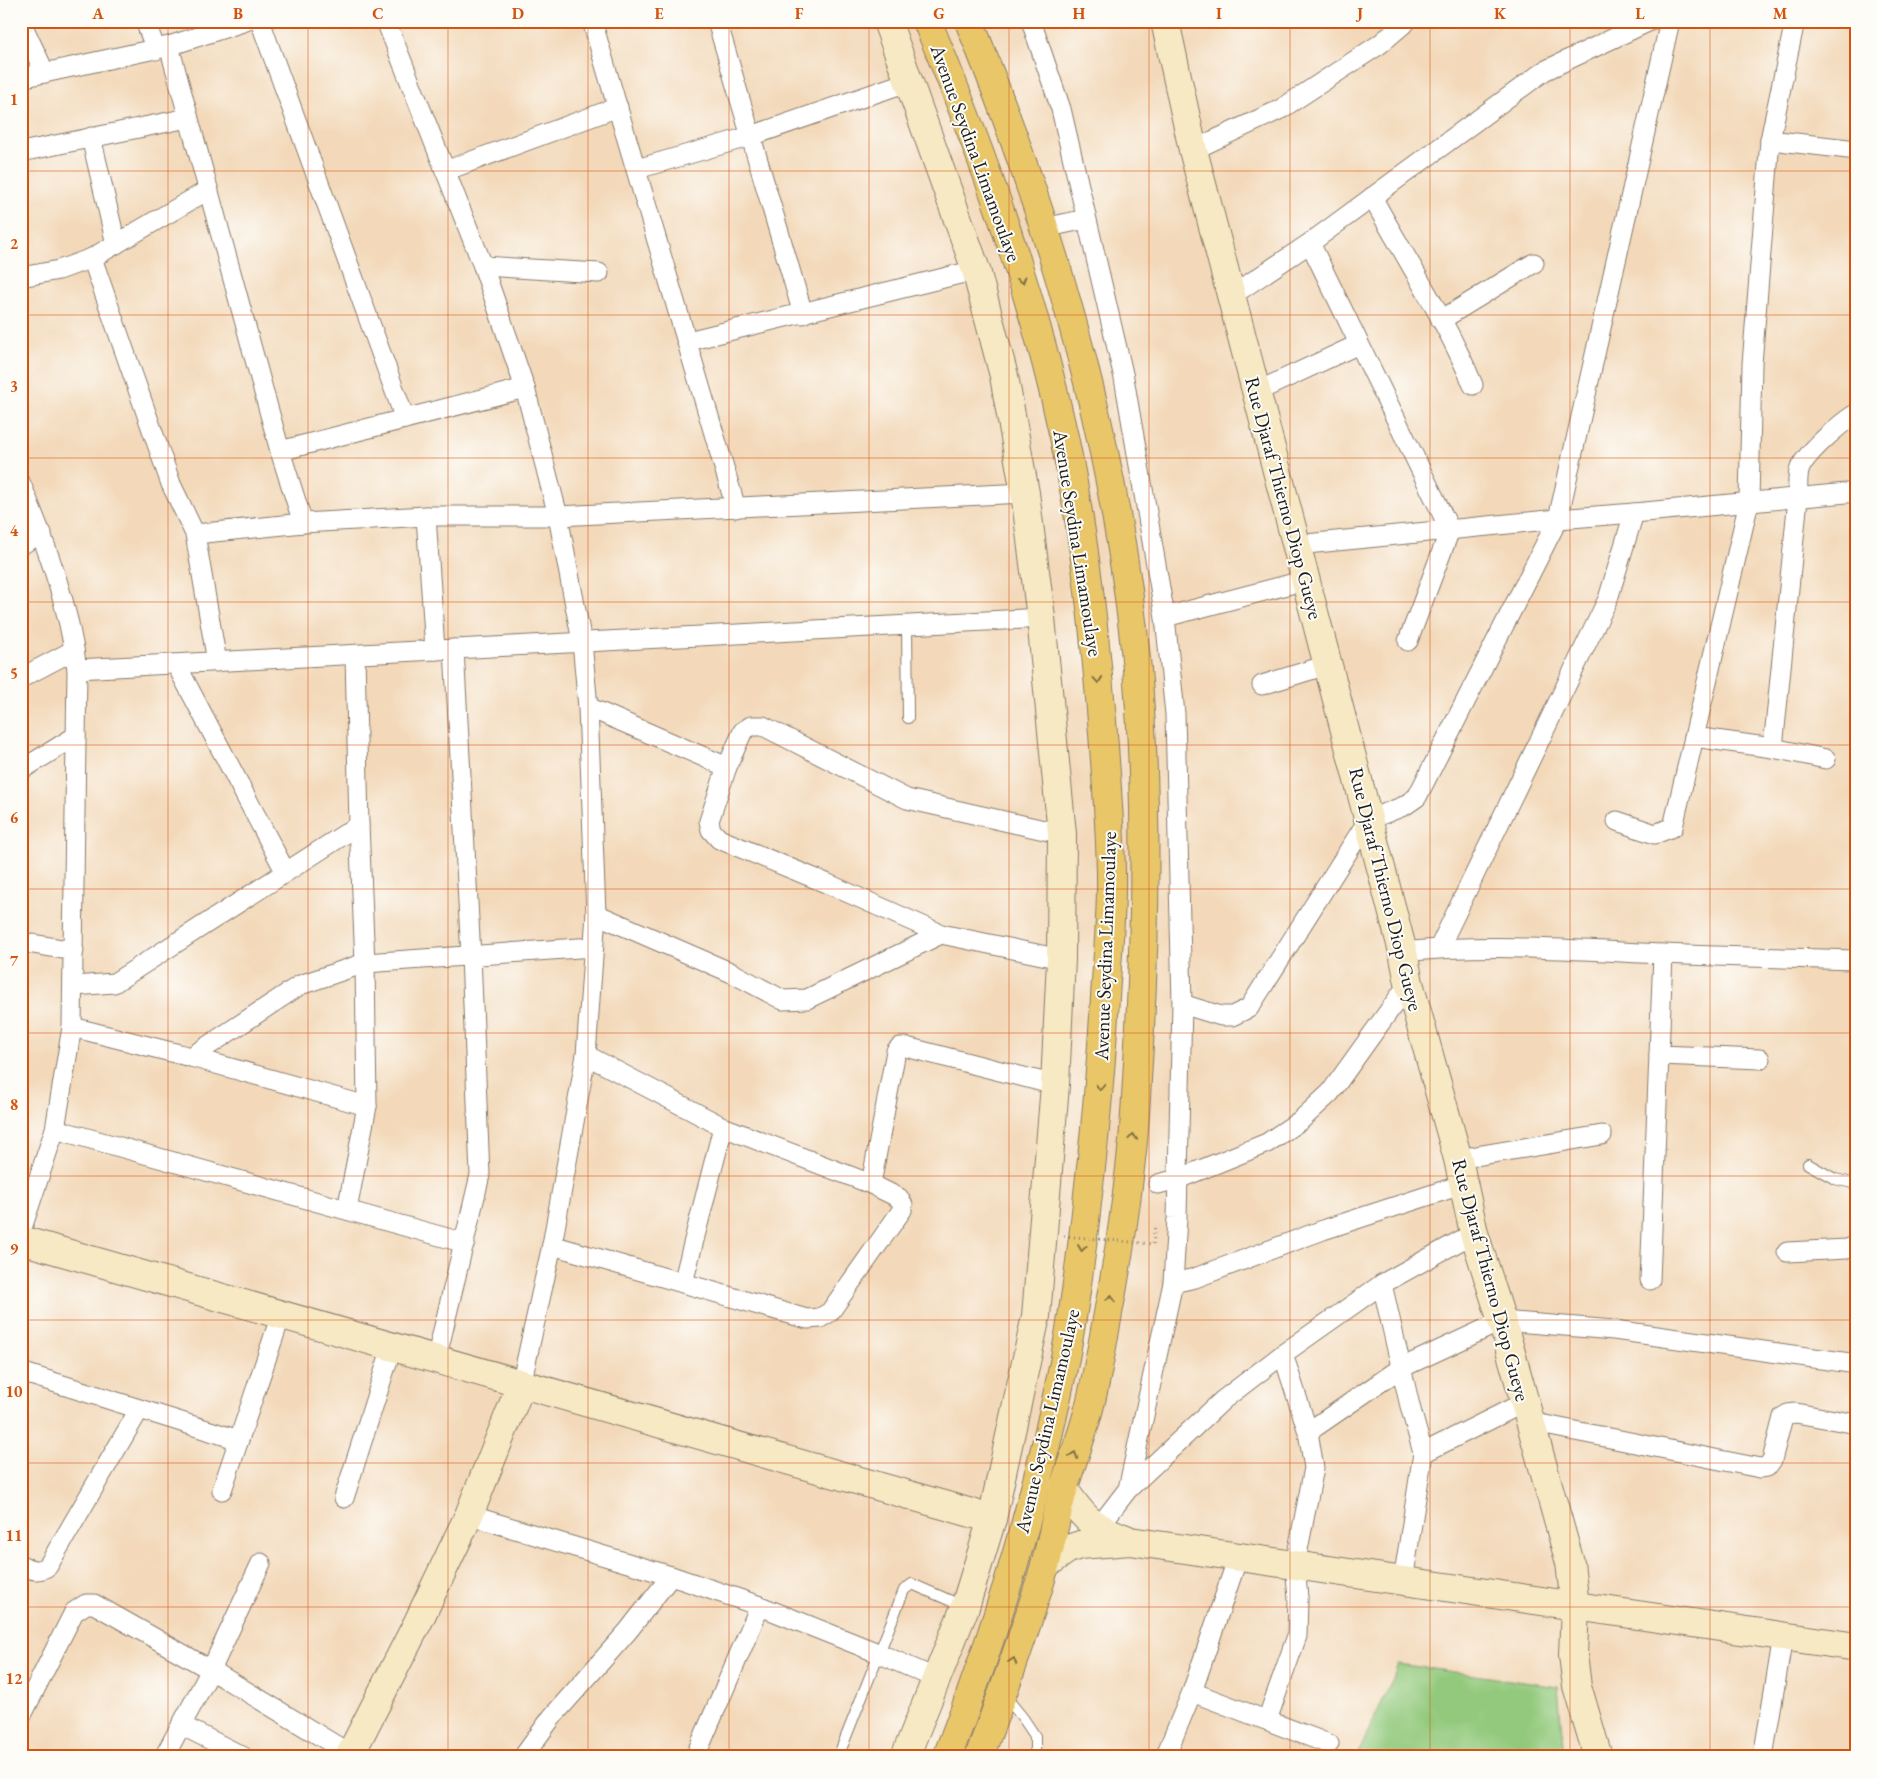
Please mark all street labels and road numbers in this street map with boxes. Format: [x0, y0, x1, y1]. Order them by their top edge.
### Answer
street label: Avenue Seydina Limamoulaye [924, 40, 1027, 265]
street label: Rue Djaraf Thierno Diop Gueye [1239, 374, 1329, 622]
street label: Avenue Seydina Limamoulaye [1047, 427, 1109, 658]
street label: Rue Djaraf Thierno Diop Gueye [1343, 765, 1429, 1014]
street label: Avenue Seydina Limamoulaye [1088, 831, 1122, 1062]
street label: Rue Djaraf Thierno Diop Gueye [1446, 1156, 1536, 1404]
street label: Avenue Seydina Limamoulaye [1008, 1306, 1085, 1537]

